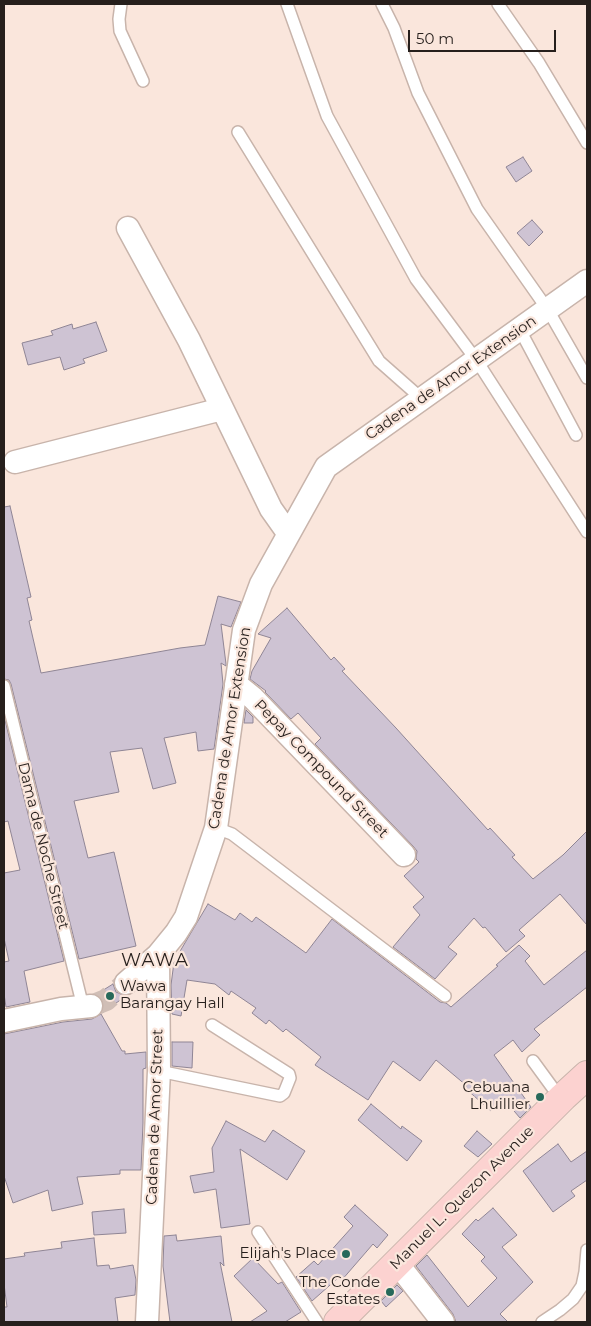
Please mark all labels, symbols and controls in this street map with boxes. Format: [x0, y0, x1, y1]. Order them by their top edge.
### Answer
scale bar [411, 20, 558, 52]
text: 50 m [416, 29, 454, 48]
street label: Cadena de Amor Extension [362, 312, 540, 444]
street label: Cadena de Amor Extension [205, 626, 255, 830]
street label: Pepay Compound Street [250, 696, 392, 842]
street label: Dama de Noche Street [14, 761, 72, 931]
district label: WAWA [121, 950, 189, 972]
place label: Wawa Barangay Hall [120, 978, 225, 1013]
marker: Wawa Barangay Hall [104, 990, 116, 1002]
street label: Cadena de Amor Street [143, 1029, 167, 1205]
place label: Cebuana Lhuillier [463, 1079, 530, 1114]
marker: Cebuana Lhuillier [534, 1091, 546, 1103]
street label: Manuel L. Quezon Avenue [386, 1122, 538, 1274]
place label: Elijah's Place [239, 1245, 336, 1263]
marker: Elijah's Place [340, 1248, 352, 1260]
place label: The Conde Estates [299, 1274, 380, 1309]
marker: The Conde Estates [384, 1286, 396, 1298]

